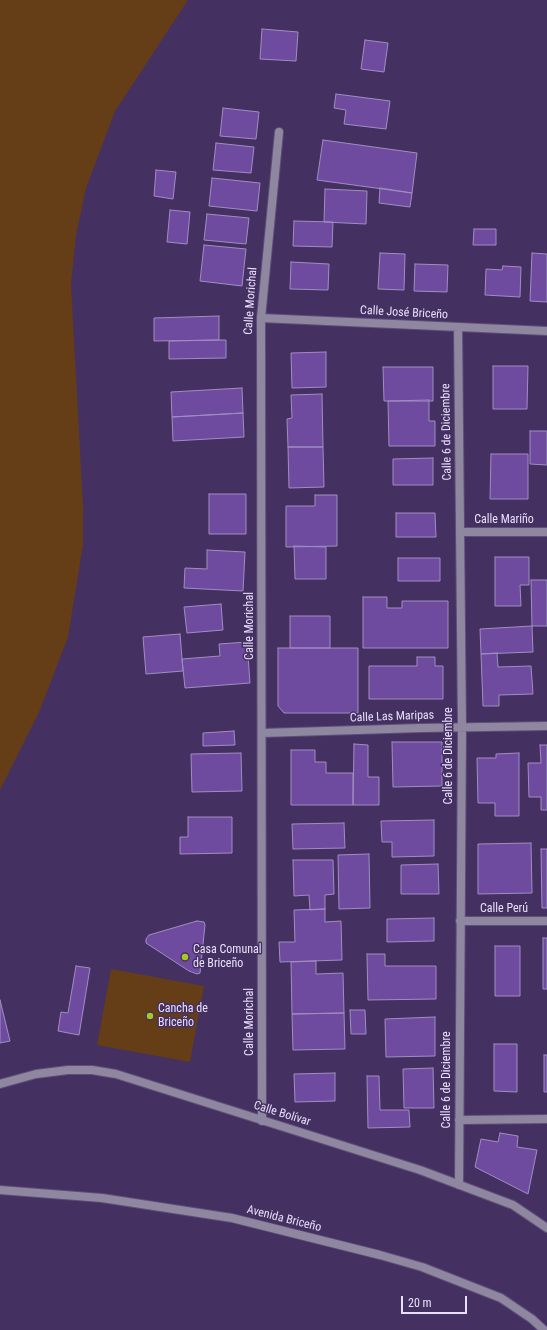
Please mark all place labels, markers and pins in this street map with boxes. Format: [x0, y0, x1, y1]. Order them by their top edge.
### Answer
place label: Casa Comunal de Briceño [193, 943, 262, 971]
marker: Casa Comunal de Briceño [180, 952, 190, 962]
place label: Cancha de Briceño [158, 1002, 208, 1030]
marker: Cancha de Briceño [145, 1011, 155, 1021]

